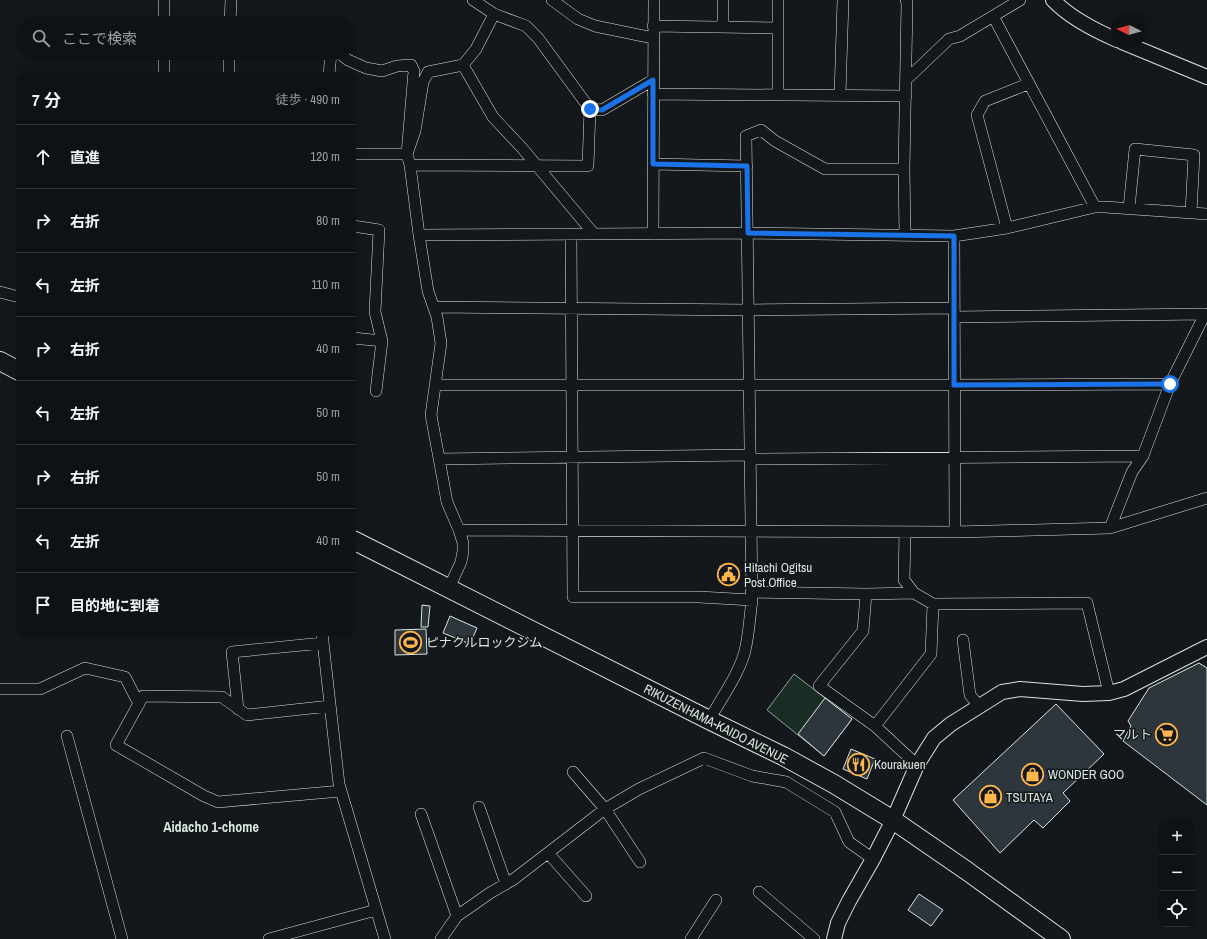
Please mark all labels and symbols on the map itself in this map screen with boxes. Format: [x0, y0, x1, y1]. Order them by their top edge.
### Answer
north arrow [1111, 12, 1147, 48]
route end [581, 100, 599, 118]
route start [1161, 375, 1179, 393]
place label: Hitachi Ogitsu Post Office [744, 559, 812, 591]
public building icon: Hitachi Ogitsu Post Office [715, 561, 741, 587]
sports icon: ピナクルロックジム [398, 629, 424, 655]
place label: ピナクルロックジム [426, 634, 543, 651]
street label: RIKUZENHAMA-KAIDO AVENUE [641, 680, 791, 768]
supermarket icon: マルト [1154, 721, 1180, 747]
place label: マルト [1113, 726, 1152, 743]
restaurant icon: Kourakuen [846, 751, 872, 777]
place label: Kourakuen [874, 756, 926, 773]
shop icon: WONDER GOO [1019, 761, 1045, 787]
place label: WONDER GOO [1048, 766, 1124, 783]
shop icon: TSUTAYA [977, 784, 1003, 810]
place label: TSUTAYA [1006, 789, 1054, 806]
district label: Aidacho 1-chome [163, 818, 259, 836]

